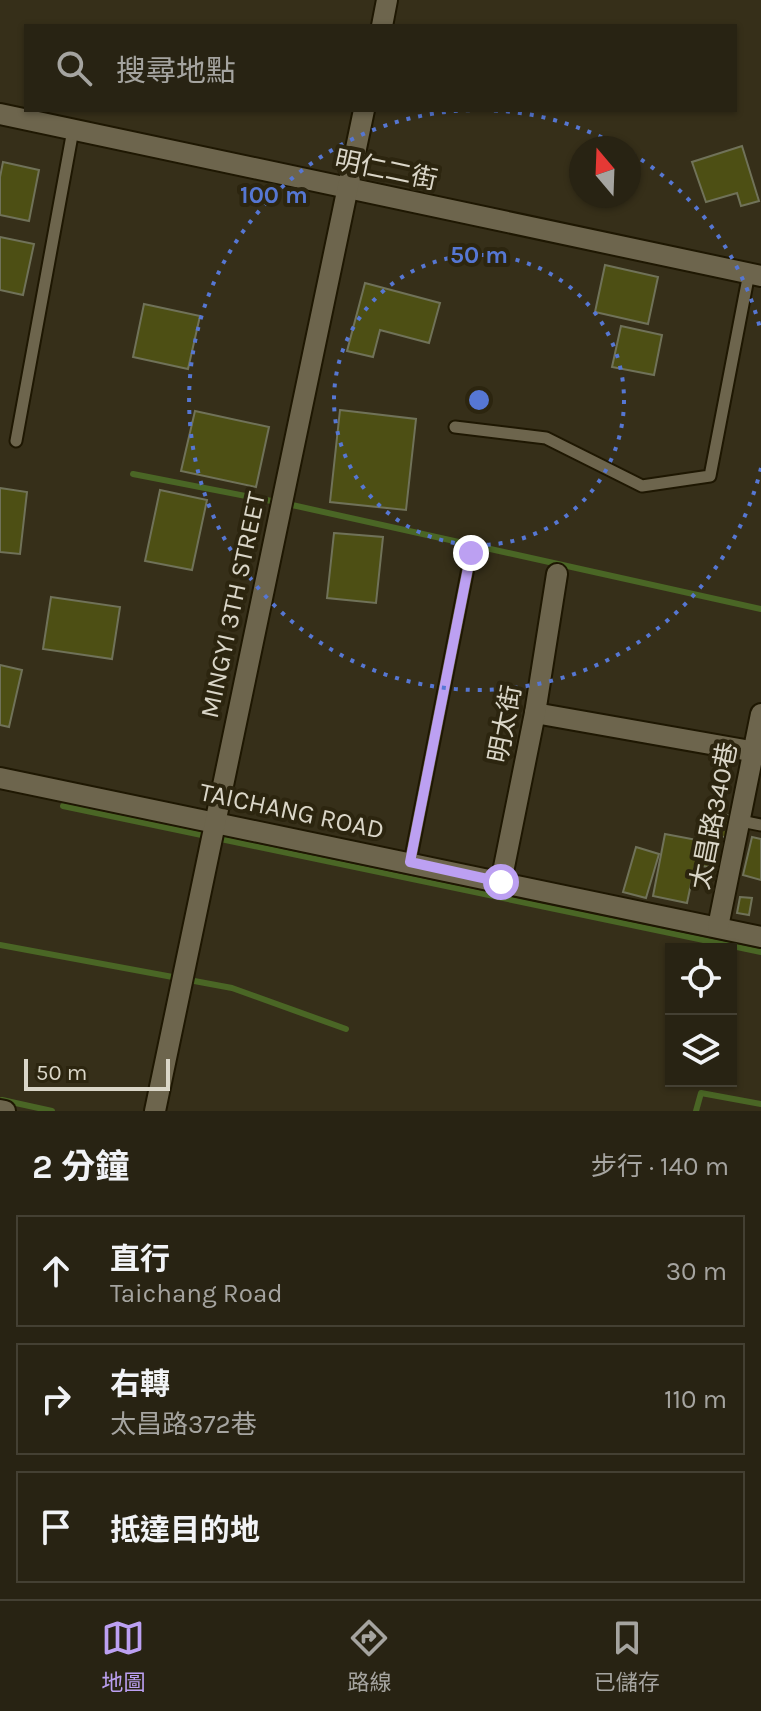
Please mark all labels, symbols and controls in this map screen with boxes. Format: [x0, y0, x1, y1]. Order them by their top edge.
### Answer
search box [24, 24, 737, 112]
icon: search [52, 46, 96, 90]
text: 搜尋地點 [116, 53, 236, 89]
north arrow [569, 136, 641, 208]
street label: 明仁二街 [332, 144, 440, 196]
text: 100 m [240, 181, 308, 209]
text: 50 m [450, 241, 508, 269]
centre of rings [465, 386, 493, 414]
street label: MINGYI 3TH STREET [194, 489, 272, 721]
route end [453, 535, 489, 571]
street label: 明太街 [482, 683, 528, 765]
street label: 太昌路340巷 [685, 740, 743, 892]
street label: TAICHANG ROAD [197, 776, 387, 846]
route start [483, 864, 519, 900]
map controls [665, 943, 737, 1087]
button: locate [665, 943, 737, 1015]
button: layers [665, 1015, 737, 1087]
scale bar [24, 1055, 170, 1091]
text: 50 m [36, 1060, 87, 1086]
text: 2 分鐘 [32, 1147, 129, 1187]
text: 步行 · 140 m [591, 1151, 729, 1182]
text: 直行 [110, 1241, 170, 1277]
icon: ahead [34, 1249, 78, 1293]
text: 30 m [666, 1256, 727, 1287]
text: Taichang Road [110, 1278, 283, 1309]
text: 右轉 [110, 1366, 170, 1402]
icon: right [34, 1377, 78, 1421]
text: 110 m [664, 1384, 727, 1415]
text: 太昌路372巷 [110, 1409, 257, 1440]
icon: arrive [34, 1505, 78, 1549]
text: 抵達目的地 [110, 1512, 260, 1548]
tab: 地圖 [101, 1616, 145, 1696]
tab: 路線 [347, 1616, 392, 1696]
tab: 已儲存 [594, 1616, 660, 1696]

